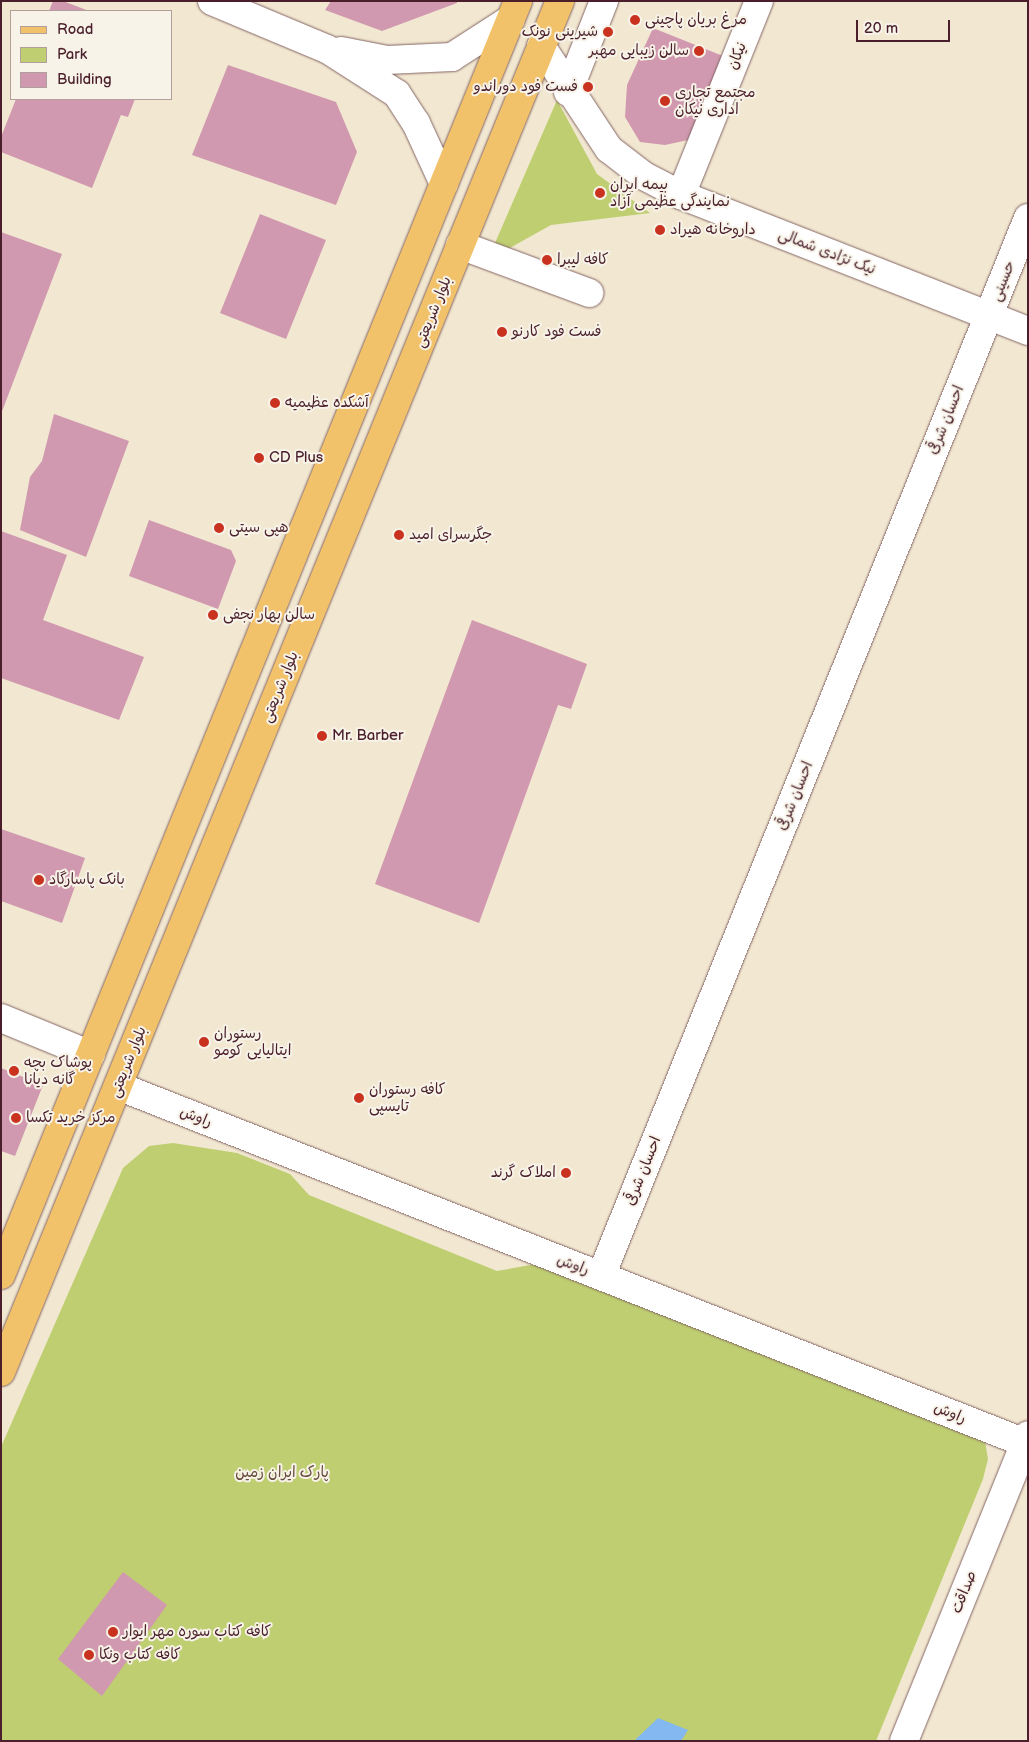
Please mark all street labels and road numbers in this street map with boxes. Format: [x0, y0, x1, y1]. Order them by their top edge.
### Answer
street label: نیکان [723, 40, 751, 72]
street label: نیک نژادی شمالی [776, 225, 878, 279]
street label: حسینی [987, 258, 1019, 304]
street label: بلوار شریعتی [411, 274, 455, 350]
street label: احسان شرقی [924, 383, 968, 457]
street label: بلوار شریعتی [258, 649, 302, 725]
street label: احسان شرقی [773, 759, 817, 833]
street label: بلوار شریعتی [106, 1024, 150, 1100]
street label: راوش [177, 1103, 215, 1131]
street label: احسان شرقی [621, 1134, 665, 1208]
street label: راوش [554, 1251, 592, 1279]
street label: راوش [931, 1398, 969, 1428]
street label: صداقت [947, 1568, 981, 1616]

